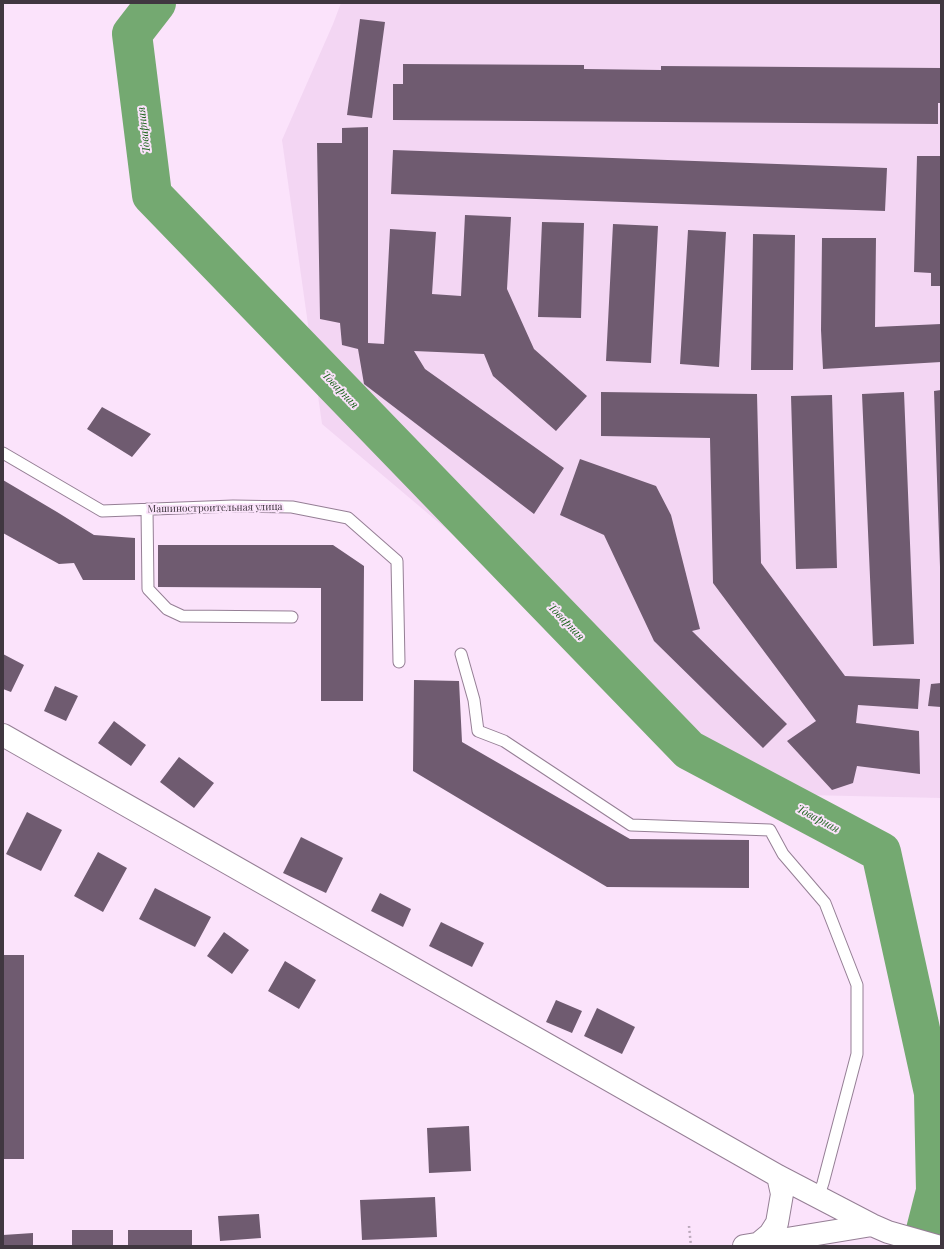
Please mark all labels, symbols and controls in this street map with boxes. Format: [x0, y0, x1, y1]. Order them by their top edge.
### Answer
water label: Товарная [135, 106, 153, 154]
water label: Товарная [319, 369, 361, 411]
street label: Машиностроительная улица [147, 501, 283, 515]
water label: Товарная [545, 601, 587, 643]
water label: Товарная [794, 802, 842, 836]

